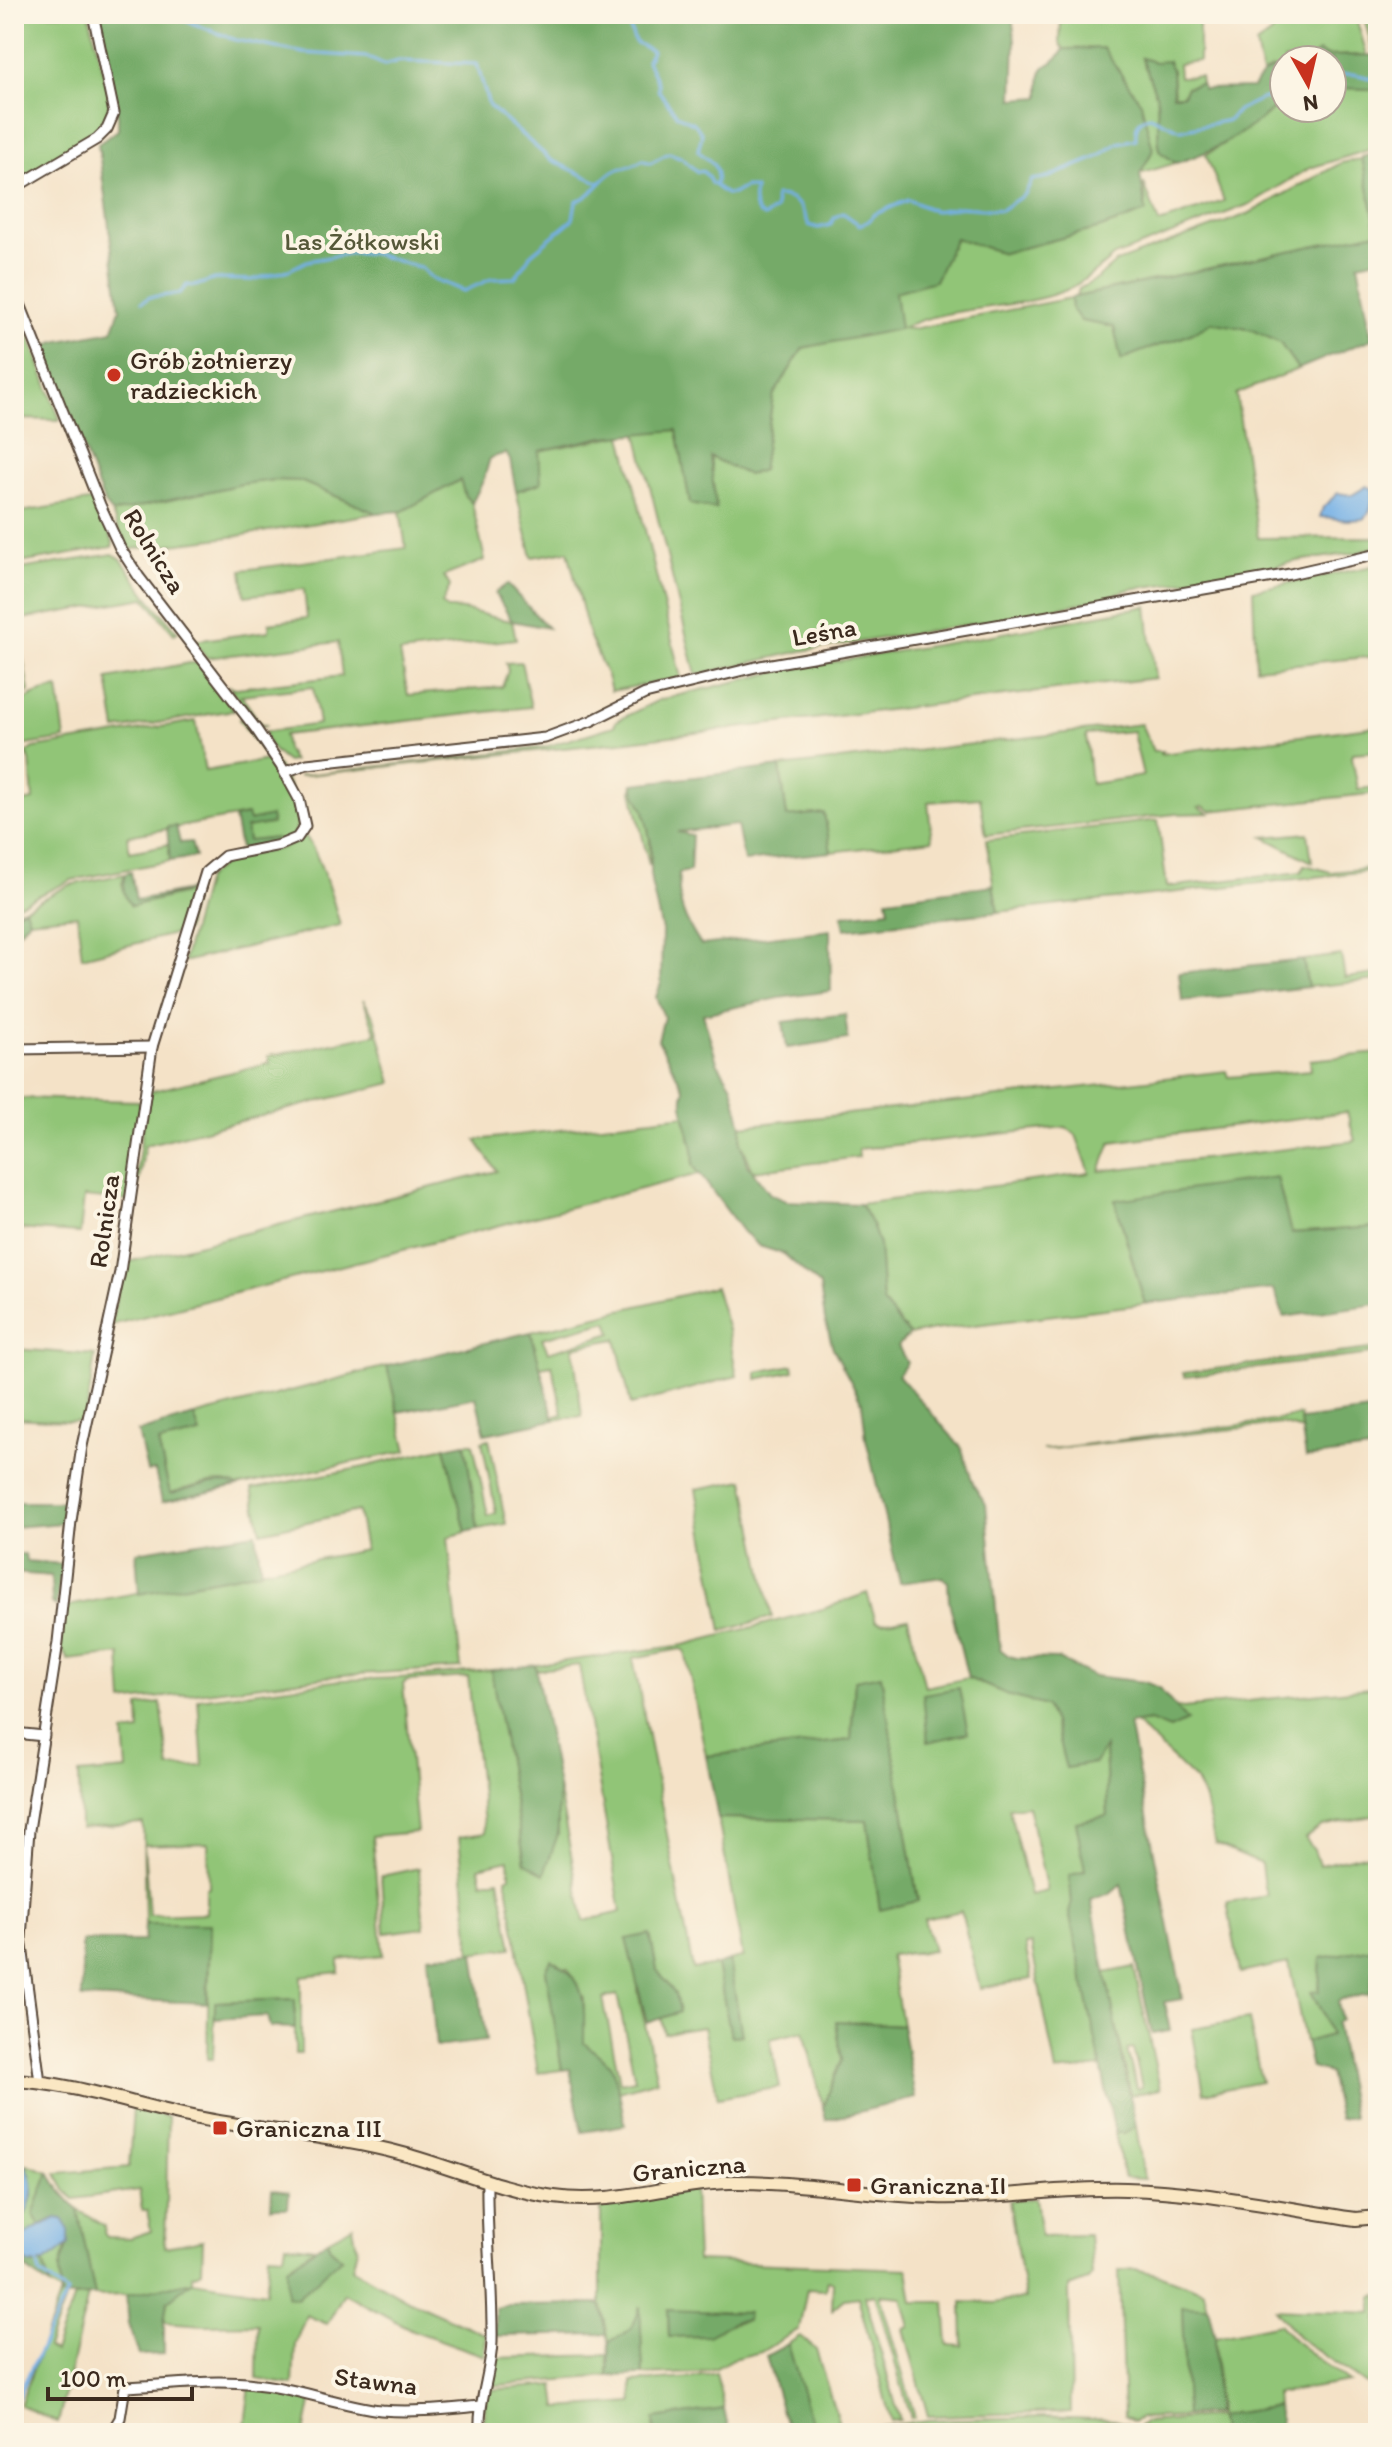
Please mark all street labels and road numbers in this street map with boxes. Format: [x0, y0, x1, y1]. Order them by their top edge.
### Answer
street label: Rolnicza [116, 502, 194, 600]
street label: Leśna [789, 611, 859, 653]
street label: Rolnicza [82, 1171, 126, 1270]
street label: Graniczna [631, 2147, 748, 2189]
street label: Stawna [333, 2360, 419, 2402]

